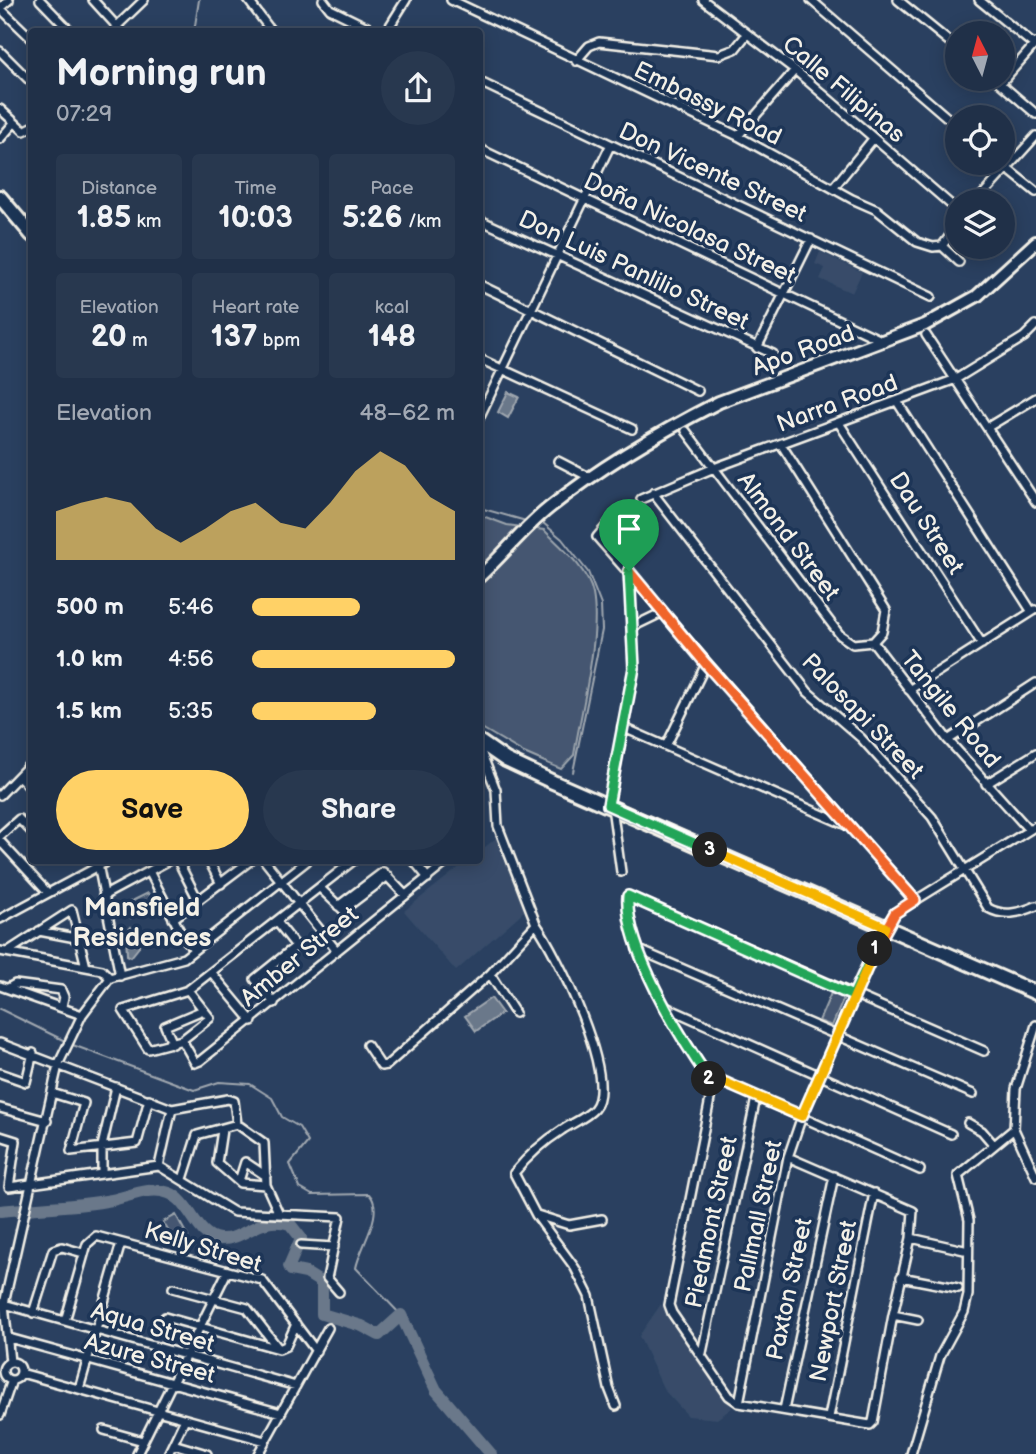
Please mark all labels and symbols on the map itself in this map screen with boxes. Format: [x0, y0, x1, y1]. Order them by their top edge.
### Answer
north arrow [945, 21, 1015, 91]
street label: Calle Filipinas [776, 30, 911, 149]
street label: Embassy Road [629, 55, 786, 152]
street label: Don Vicente Street [614, 116, 812, 229]
street label: Doña Nicolasa Street [579, 167, 801, 291]
street label: Don Luis Panlilio Street [514, 204, 754, 337]
street label: Apo Road [748, 319, 858, 382]
street label: Narra Road [773, 368, 902, 439]
street label: Almond Street [731, 467, 847, 606]
street label: Dau Street [883, 467, 971, 580]
pin [599, 499, 659, 571]
street label: Tangile Road [895, 645, 1007, 774]
street label: Palosapi Street [795, 647, 930, 786]
pin: 3 [692, 832, 728, 868]
district label: Mansfield Residences [73, 893, 211, 954]
street label: Amber Street [235, 900, 365, 1013]
pin: 1 [858, 932, 892, 967]
pin: 2 [692, 1062, 726, 1096]
street label: Piedmont Street [679, 1133, 744, 1311]
street label: Pallmall Street [728, 1137, 789, 1295]
street label: Paxton Street [760, 1215, 819, 1363]
street label: Kelly Street [141, 1216, 266, 1279]
street label: Newport Street [804, 1217, 864, 1384]
street label: Aqua Street [88, 1296, 219, 1359]
street label: Azure Street [81, 1327, 219, 1390]

